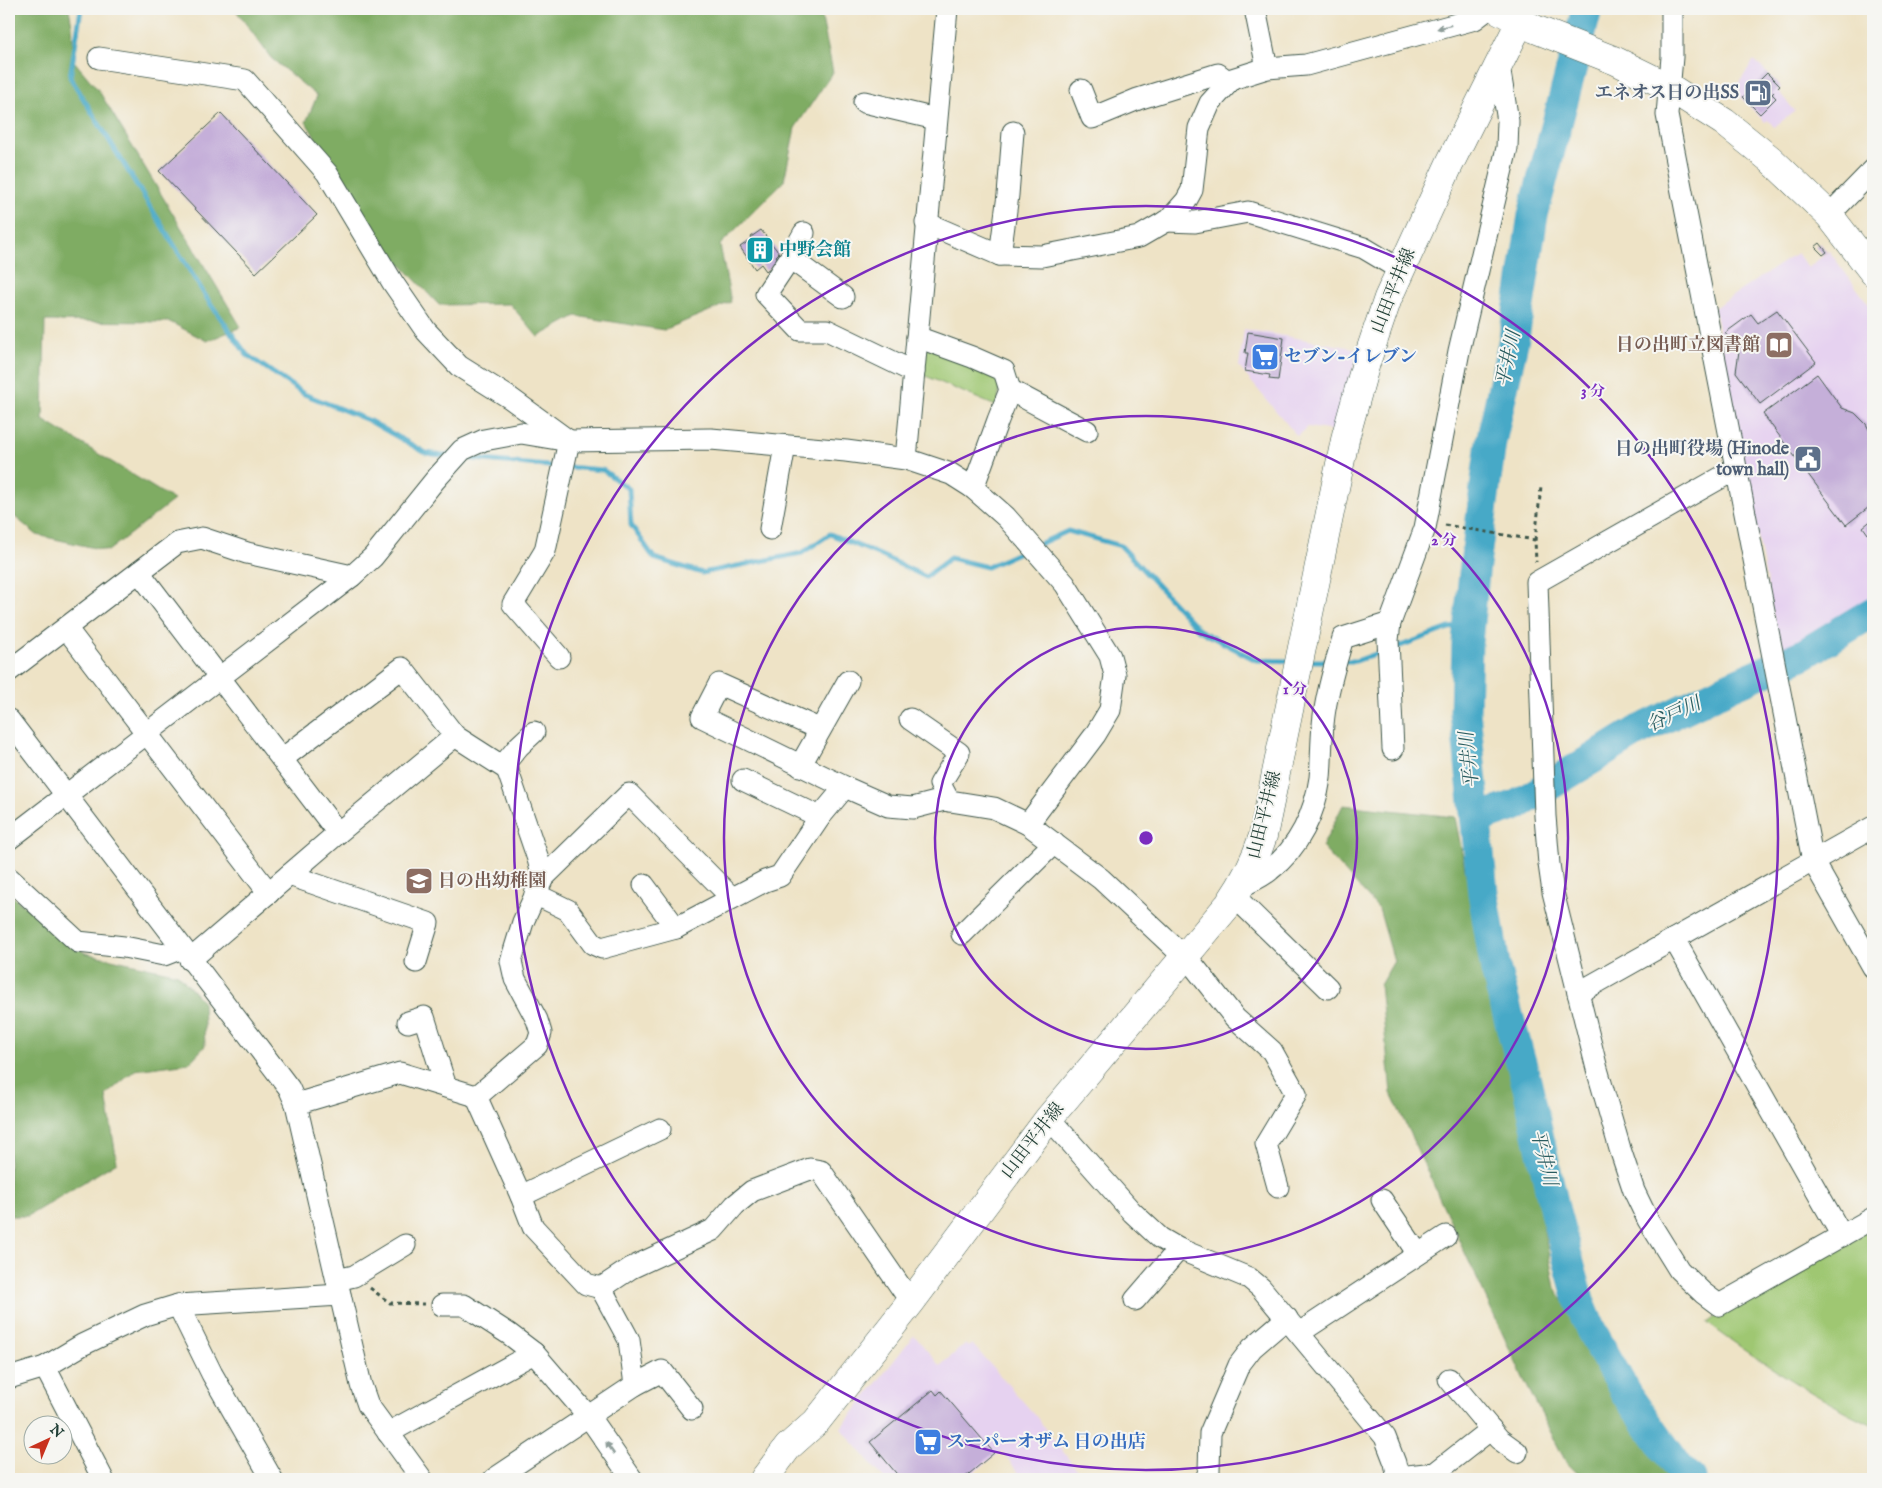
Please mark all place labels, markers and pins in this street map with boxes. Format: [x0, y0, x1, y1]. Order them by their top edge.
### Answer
fuel station icon: エネオス日の出SS [1743, 78, 1773, 108]
place label: エネオス日の出SS [1595, 82, 1739, 105]
building icon: 中野会館 [745, 235, 775, 265]
place label: 中野会館 [779, 239, 851, 262]
library icon: 日の出町立図書館 [1764, 330, 1794, 360]
place label: 日の出町立図書館 [1616, 334, 1760, 357]
supermarket icon: セブン-イレブン [1250, 342, 1280, 372]
place label: セブン-イレブン [1284, 346, 1417, 369]
place label: 日の出町役場 (Hinode town hall) [1615, 438, 1790, 482]
public building icon: 日の出町役場 (Hinode town hall) [1793, 444, 1823, 474]
centre of rings [1137, 829, 1155, 847]
school or university icon: 日の出幼稚園 [404, 866, 434, 896]
place label: 日の出幼稚園 [438, 870, 546, 893]
supermarket icon: スーパーオザム 日の出店 [913, 1427, 943, 1457]
place label: スーパーオザム 日の出店 [947, 1431, 1146, 1454]

